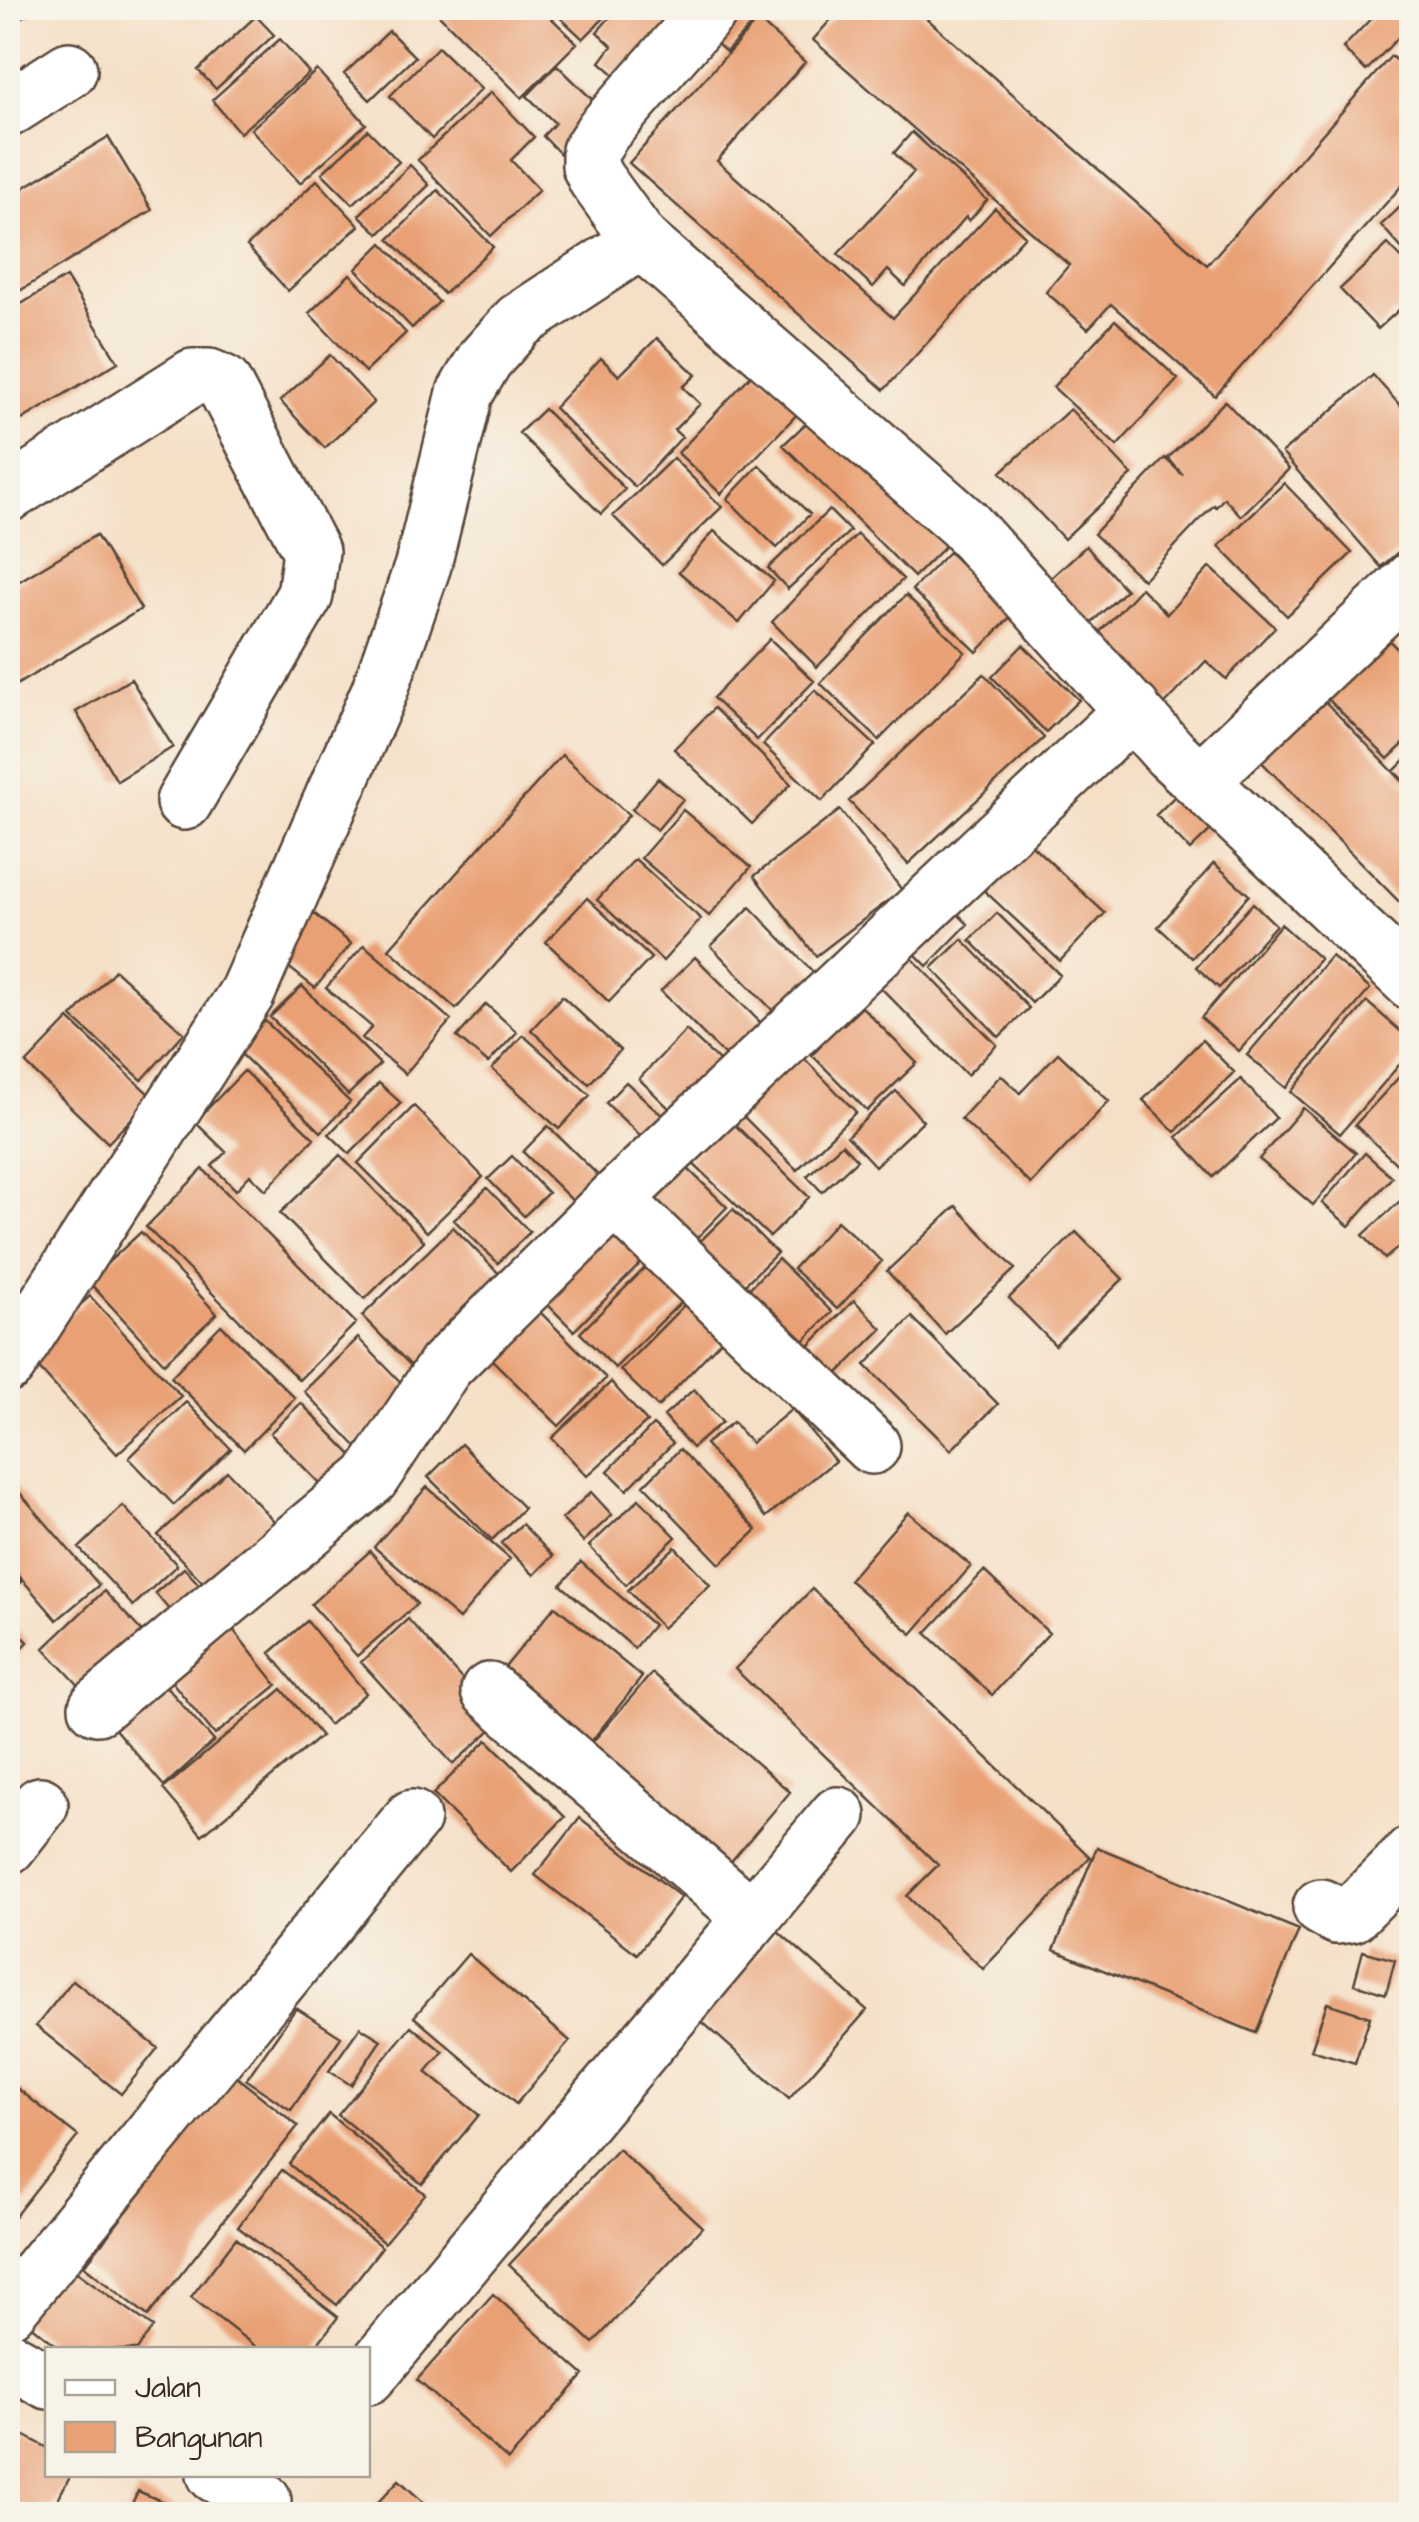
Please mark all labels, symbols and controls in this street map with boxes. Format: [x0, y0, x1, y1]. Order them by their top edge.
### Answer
legend [45, 2347, 370, 2477]
text: Jalan [135, 2367, 201, 2409]
text: Bangunan [135, 2417, 263, 2460]

